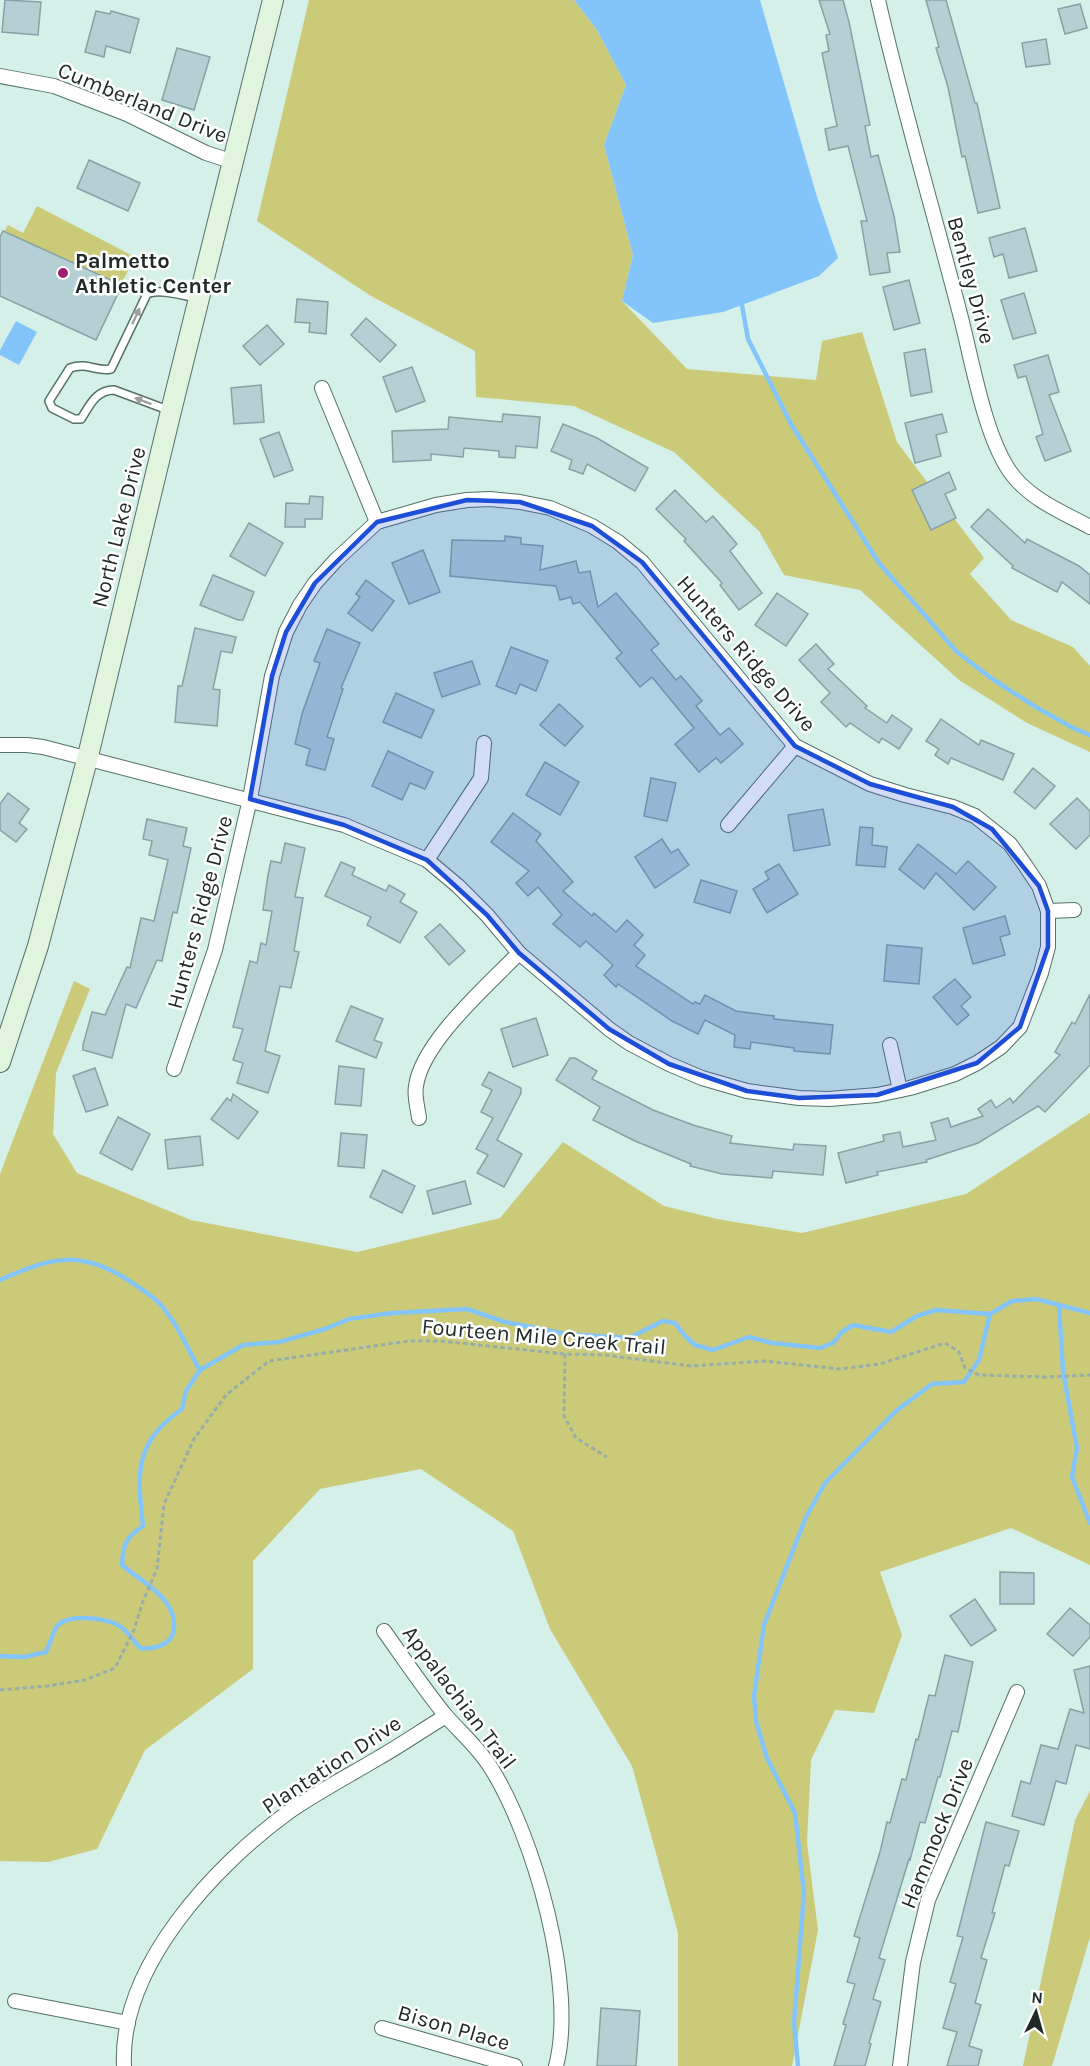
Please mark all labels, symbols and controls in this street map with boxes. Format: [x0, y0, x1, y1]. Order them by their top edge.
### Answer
street label: Cumberland Drive [54, 57, 231, 149]
street label: Bentley Drive [942, 214, 1001, 347]
place label: Palmetto Athletic Center [75, 248, 231, 299]
marker: Palmetto Athletic Center [56, 266, 70, 280]
one-way arrow [132, 308, 141, 325]
one-way arrow [133, 395, 151, 405]
street label: North Lake Drive [86, 444, 151, 610]
street label: Hunters Ridge Drive [671, 570, 821, 737]
street label: Hunters Ridge Drive [162, 813, 238, 1012]
street label: Fourteen Mile Creek Trail [421, 1313, 667, 1361]
street label: Appalachian Trail [397, 1621, 522, 1774]
street label: Plantation Drive [257, 1710, 406, 1820]
street label: Hammock Drive [895, 1754, 979, 1913]
north arrow [1006, 1982, 1066, 2042]
text: N [1031, 1988, 1044, 2008]
street label: Bison Place [395, 2000, 513, 2056]

